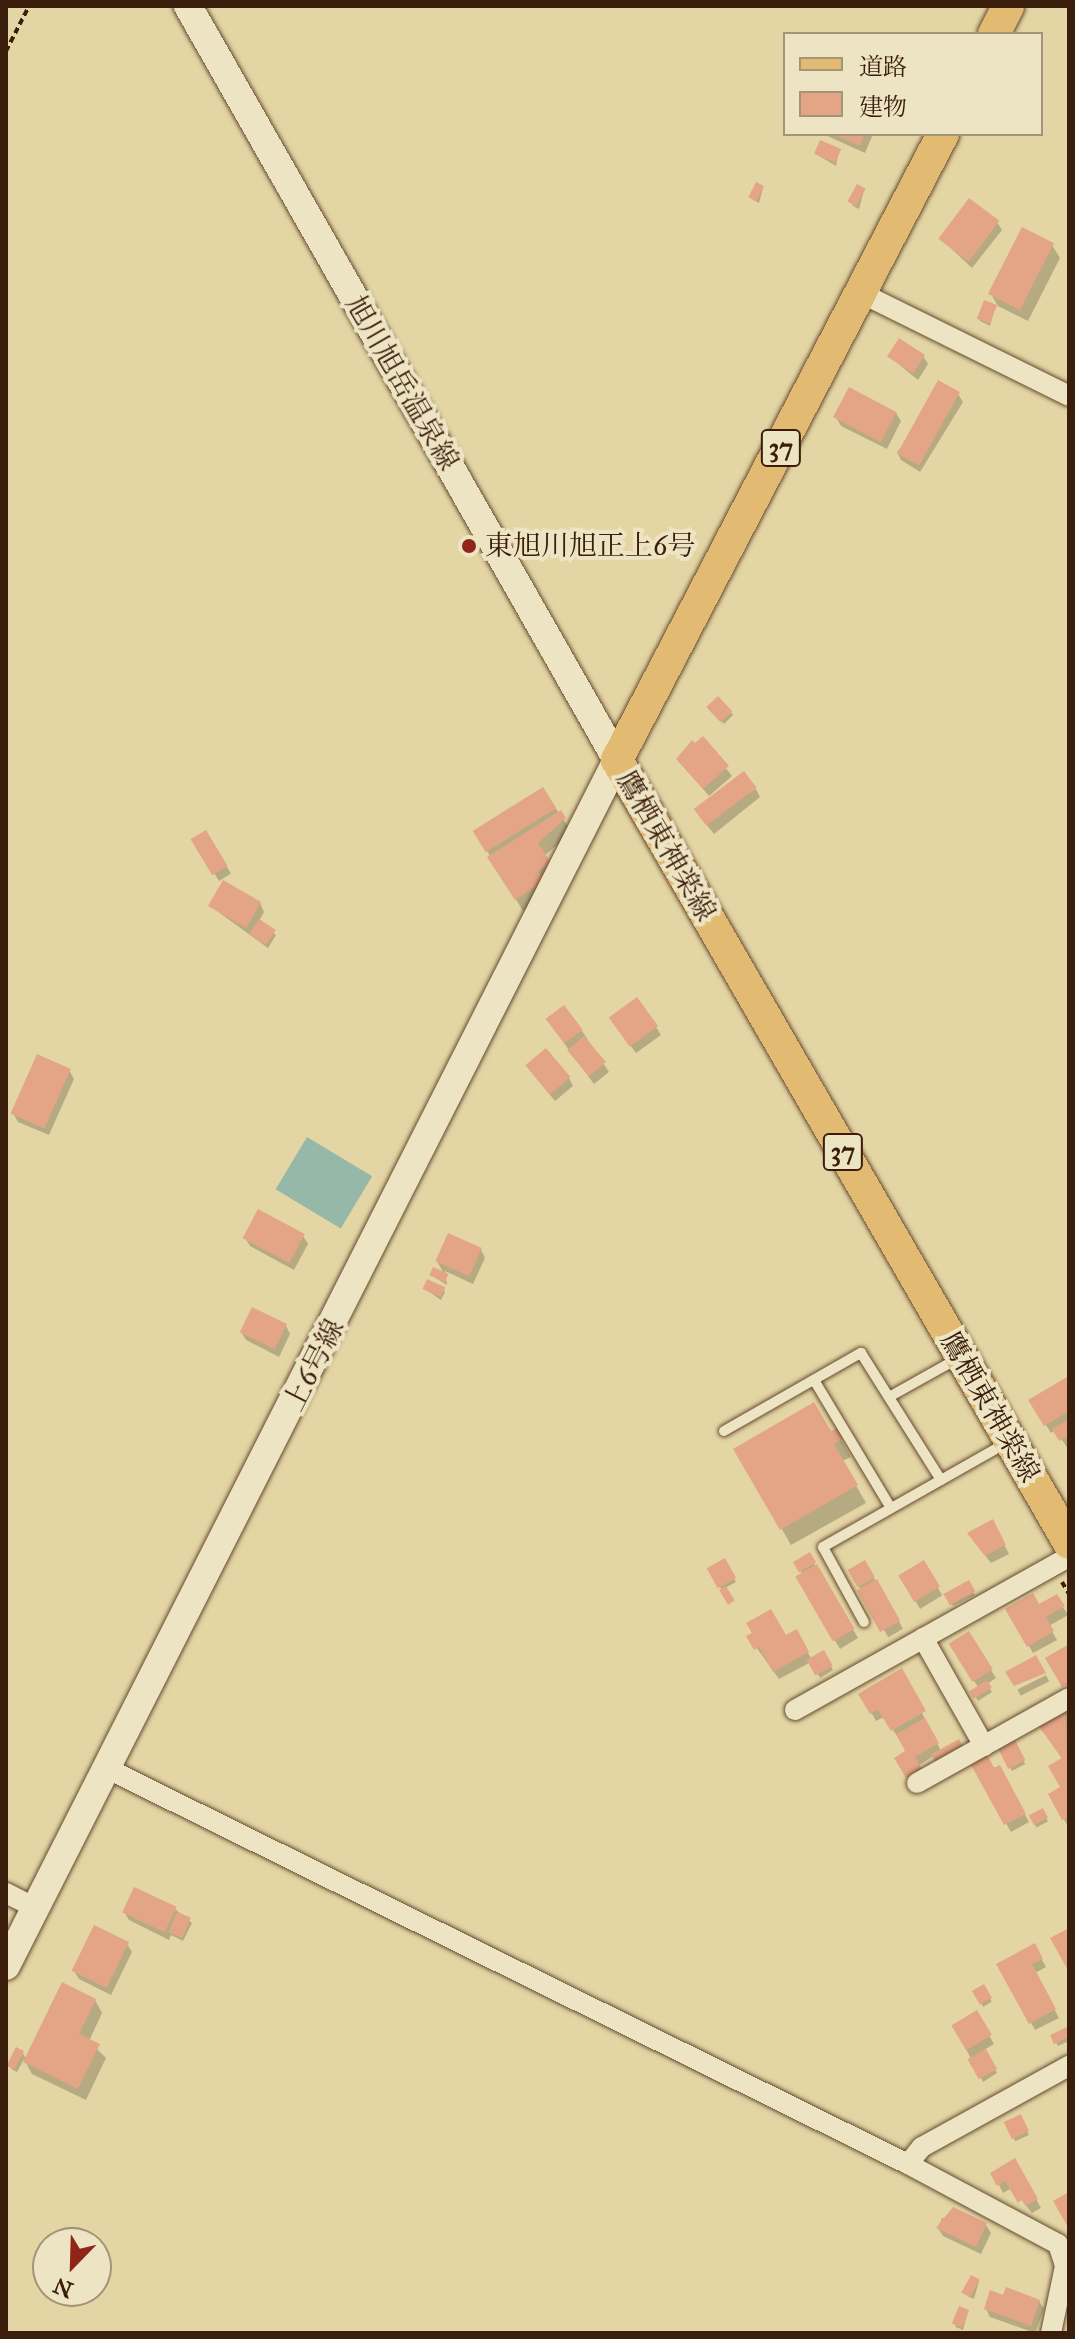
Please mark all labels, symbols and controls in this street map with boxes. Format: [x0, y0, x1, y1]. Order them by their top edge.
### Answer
legend [783, 32, 1043, 136]
text: 道路 [859, 52, 907, 82]
text: 建物 [859, 92, 907, 122]
street label: 旭川旭岳温泉線 [338, 290, 466, 476]
road number: 37 [759, 426, 803, 470]
place label: 東旭川旭正上6号 [485, 529, 695, 563]
marker: 東旭川旭正上6号 [460, 537, 478, 555]
street label: 鷹栖東神楽線 [609, 765, 723, 927]
road number: 37 [821, 1130, 865, 1174]
street label: 上6号線 [277, 1314, 351, 1416]
street label: 鷹栖東神楽線 [933, 1326, 1047, 1488]
north arrow [32, 2227, 112, 2307]
text: N [49, 2272, 77, 2304]

